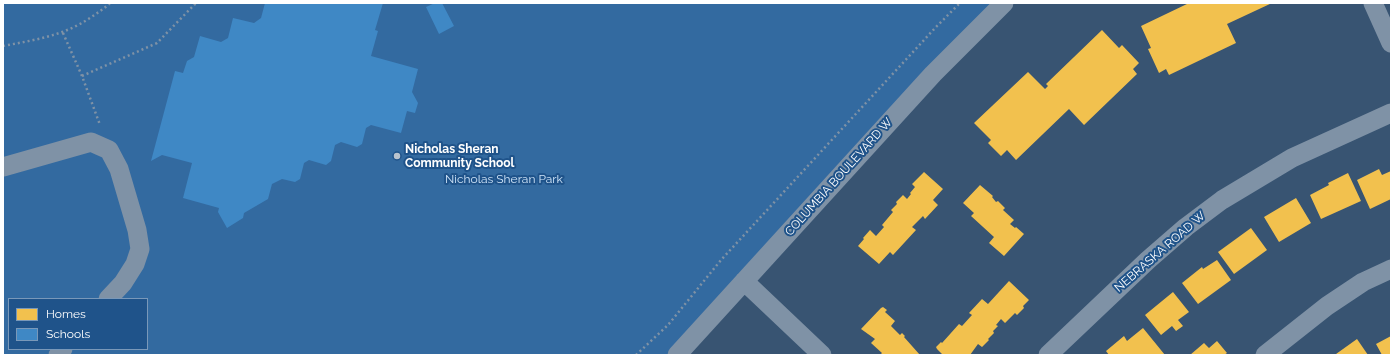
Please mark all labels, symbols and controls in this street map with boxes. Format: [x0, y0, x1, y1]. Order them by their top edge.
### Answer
street label: COLUMBIA BOULEVARD W [782, 115, 896, 239]
place label: Nicholas Sheran Community School [405, 142, 514, 170]
marker: Nicholas Sheran Community School [392, 151, 402, 161]
park label: Nicholas Sheran Park [445, 172, 563, 186]
street label: NEBRASKA ROAD W [1112, 209, 1208, 295]
legend [8, 298, 148, 350]
text: Homes [46, 307, 86, 321]
text: Schools [46, 327, 90, 341]

